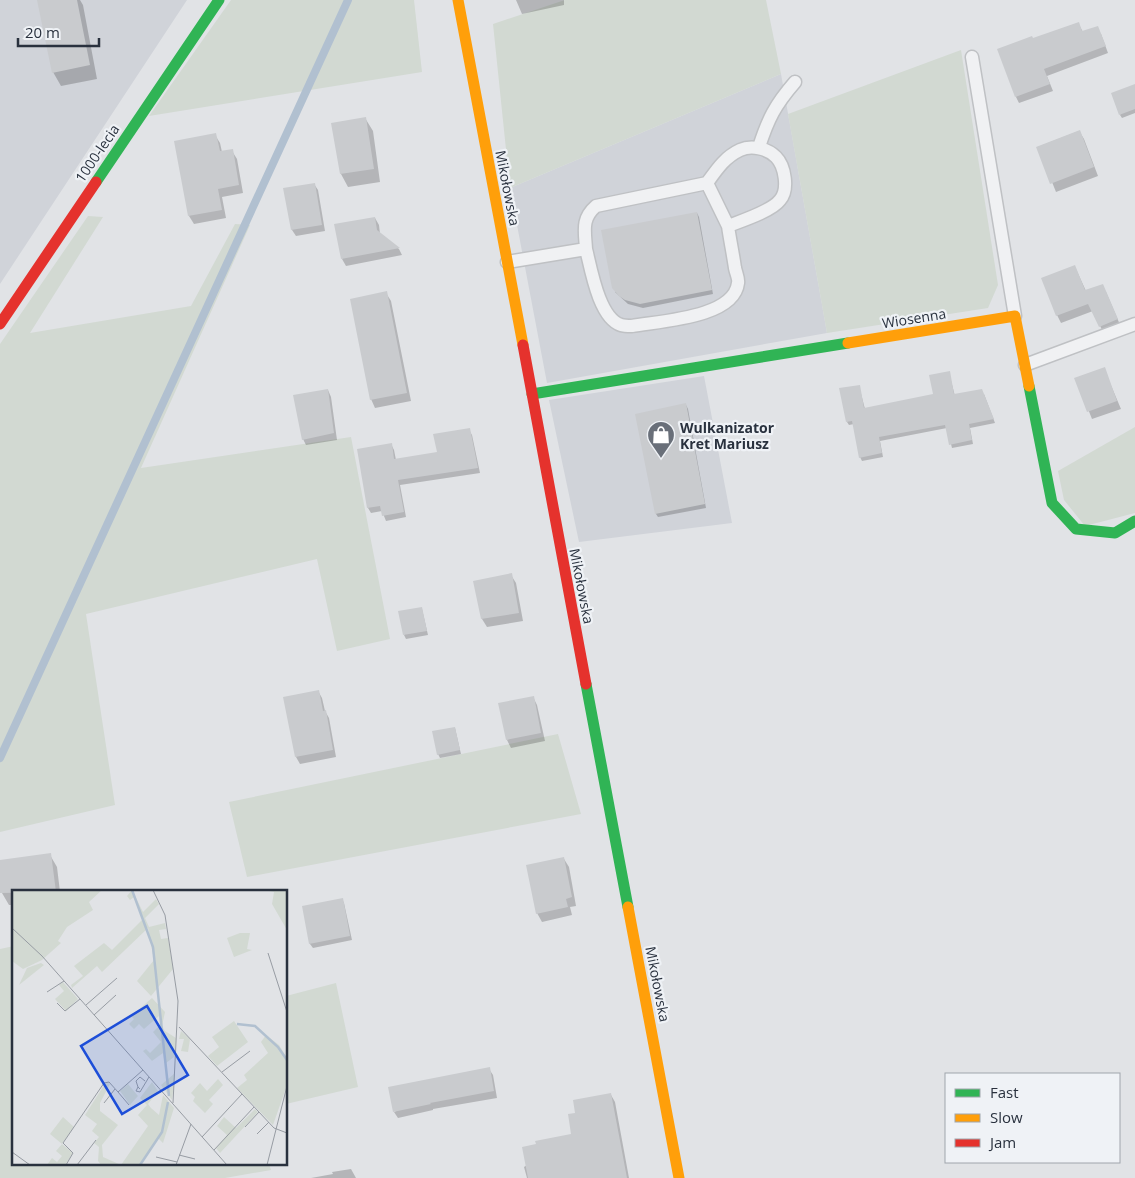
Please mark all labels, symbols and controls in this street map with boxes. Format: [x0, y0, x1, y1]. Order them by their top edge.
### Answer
scale bar [18, 15, 99, 47]
text: 20 m [25, 22, 60, 42]
street label: 1000-lecia [71, 120, 123, 186]
street label: Mikołowska [491, 149, 525, 227]
street label: Wiosenna [881, 304, 947, 332]
place label: Wulkanizator Kret Mariusz [680, 418, 775, 453]
shop icon: Wulkanizator Kret Mariusz [646, 420, 676, 459]
street label: Mikołowska [565, 547, 599, 625]
inset map [12, 890, 288, 1166]
street label: Mikołowska [641, 945, 675, 1023]
legend [945, 1073, 1120, 1163]
text: Fast [990, 1082, 1019, 1102]
text: Slow [990, 1107, 1023, 1127]
text: Jam [988, 1132, 1016, 1152]

